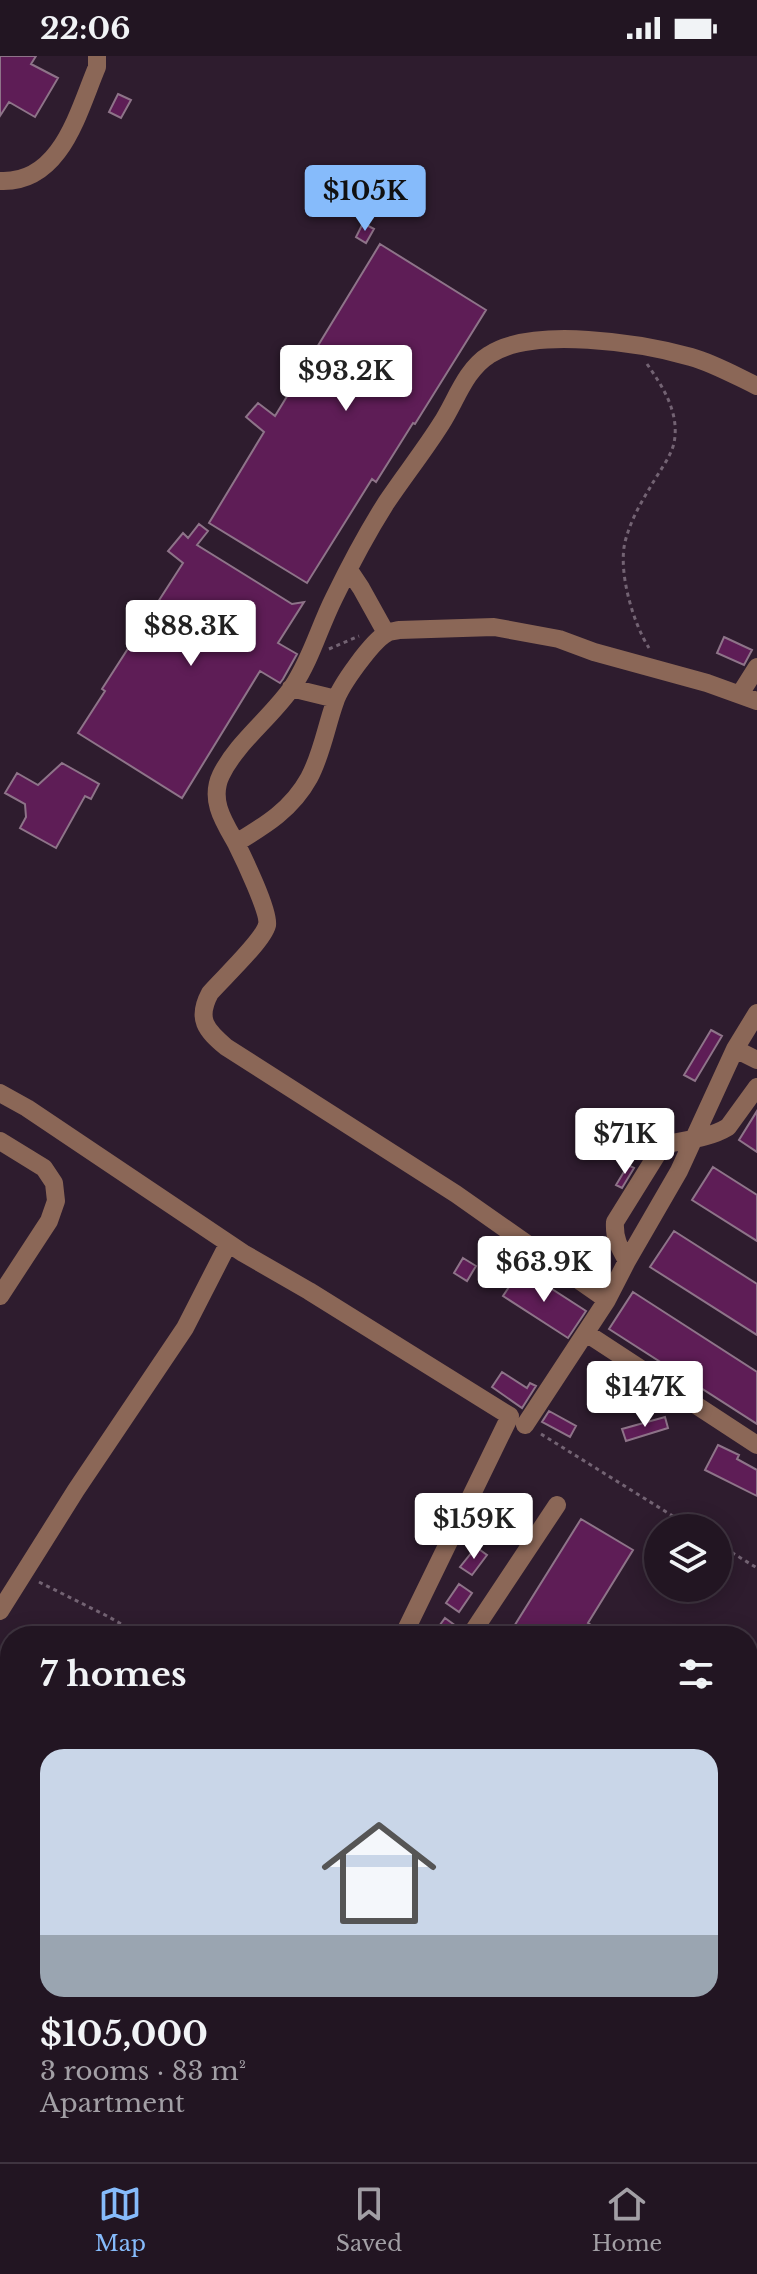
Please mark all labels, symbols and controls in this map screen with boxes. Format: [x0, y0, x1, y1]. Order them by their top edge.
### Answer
text: 22:06 [40, 10, 130, 47]
pin: $105K [309, 165, 421, 233]
text: $105K [323, 175, 407, 207]
pin: $93.2K [281, 345, 411, 413]
text: $93.2K [298, 355, 394, 387]
pin: $88.3K [126, 600, 256, 668]
text: $88.3K [144, 610, 238, 642]
pin: $71K [578, 1108, 672, 1176]
text: $71K [593, 1118, 657, 1150]
pin: $63.9K [479, 1236, 609, 1304]
text: $63.9K [496, 1246, 592, 1278]
pin: $147K [589, 1361, 701, 1429]
text: $147K [605, 1371, 685, 1403]
pin: $159K [418, 1493, 530, 1561]
text: $159K [433, 1503, 515, 1535]
map controls [644, 1514, 732, 1602]
button: layers [644, 1514, 732, 1602]
icon: filters [674, 1652, 718, 1696]
text: 7 homes [40, 1653, 187, 1695]
icon: home [307, 1801, 451, 1945]
text: $105,000 [40, 2013, 208, 2055]
text: 3 rooms · 83 m² [40, 2055, 246, 2087]
text: Apartment [40, 2087, 185, 2119]
tab: Map [95, 2182, 146, 2257]
tab: Saved [336, 2182, 402, 2257]
tab: Home [592, 2182, 662, 2257]

